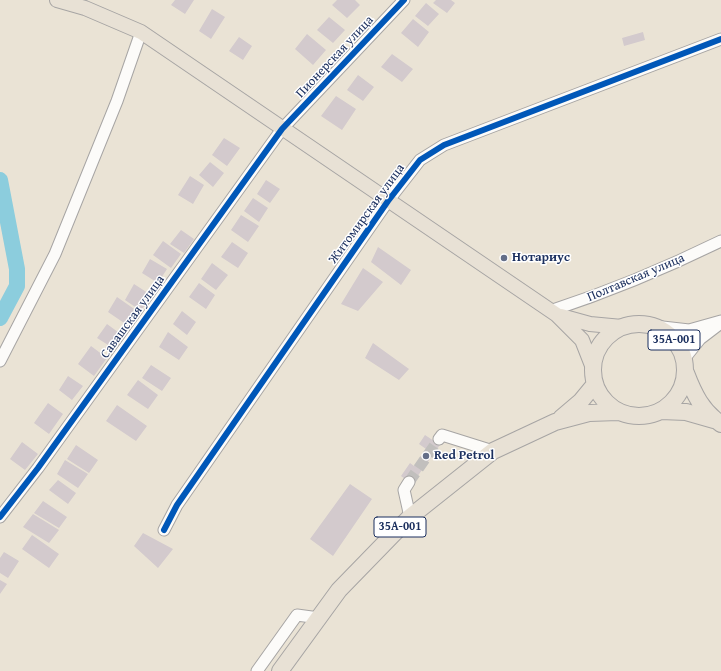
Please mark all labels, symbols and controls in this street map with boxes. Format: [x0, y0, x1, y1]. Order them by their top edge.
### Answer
street label: Пионерская улица [293, 13, 377, 101]
street label: Житомирская улица [326, 161, 408, 267]
place label: Нотариус [512, 250, 570, 266]
street label: Полтавская улица [585, 250, 687, 306]
marker: Нотариус [499, 253, 509, 263]
street label: Савашская улица [98, 272, 168, 362]
road number: 35А-001 [648, 330, 700, 350]
place label: Red Petrol [434, 448, 494, 464]
marker: Red Petrol [421, 451, 431, 461]
road number: 35А-001 [374, 517, 426, 537]

